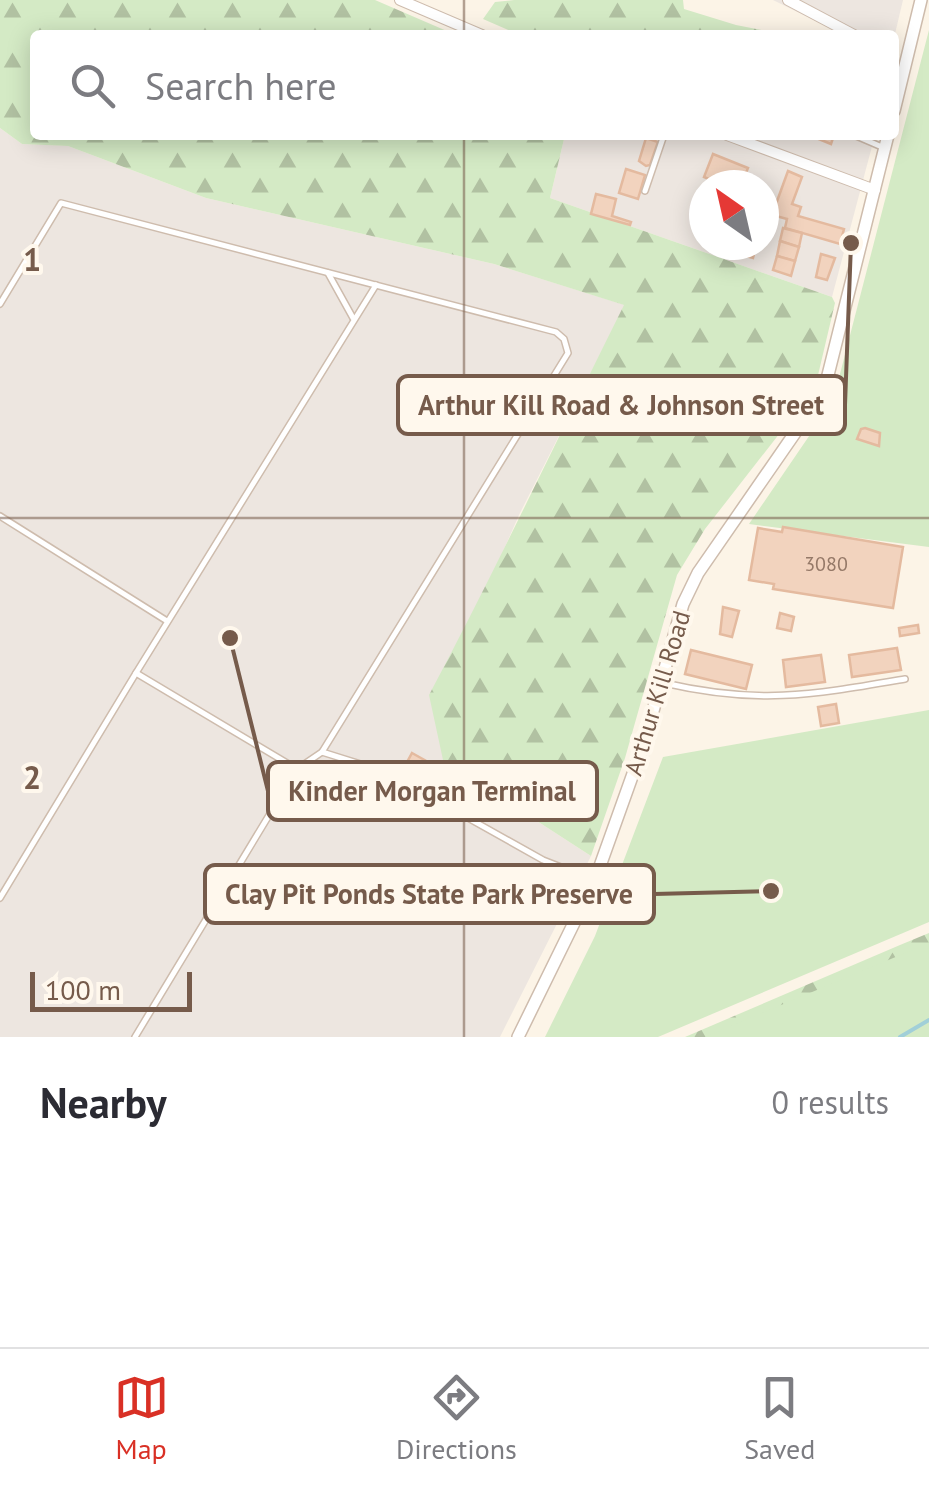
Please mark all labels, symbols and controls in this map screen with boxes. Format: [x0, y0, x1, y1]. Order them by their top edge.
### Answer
search box [30, 30, 899, 140]
icon: search [65, 58, 120, 113]
text: Search here [145, 61, 337, 110]
north arrow [689, 170, 779, 260]
text: 1 [23, 238, 41, 280]
callout: Arthur Kill Road & Johnson Street [398, 376, 845, 434]
text: Arthur Kill Road & Johnson Street [418, 386, 824, 423]
house number: 3080 [804, 551, 848, 577]
street label: Arthur Kill Road [617, 607, 697, 779]
text: 2 [23, 756, 41, 798]
callout: Kinder Morgan Terminal [268, 762, 597, 820]
text: Kinder Morgan Terminal [288, 772, 577, 809]
callout: Clay Pit Ponds State Park Preserve [205, 865, 654, 923]
text: Clay Pit Ponds State Park Preserve [225, 875, 633, 912]
scale bar [30, 967, 192, 1011]
text: 100 m [45, 971, 121, 1008]
text: Nearby [40, 1075, 167, 1130]
text: 0 results [771, 1081, 889, 1123]
tab: Map [114, 1370, 169, 1467]
tab: Directions [396, 1370, 517, 1467]
tab: Saved [744, 1370, 815, 1467]

